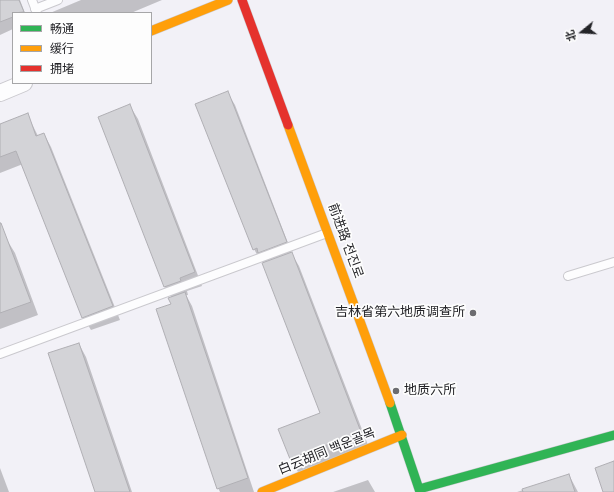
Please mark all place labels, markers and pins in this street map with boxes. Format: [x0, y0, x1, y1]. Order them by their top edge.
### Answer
place label: 吉林省第六地质调查所 [335, 305, 465, 321]
marker: 吉林省第六地质调查所 [468, 308, 478, 318]
place label: 地质六所 [404, 383, 456, 399]
marker: 地质六所 [391, 386, 401, 396]

